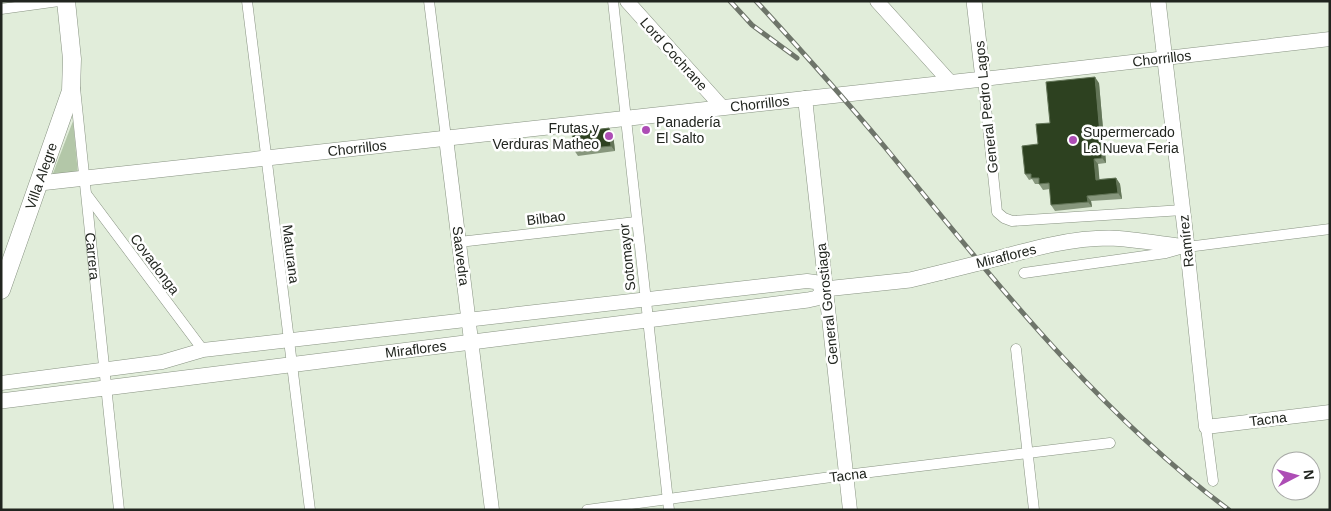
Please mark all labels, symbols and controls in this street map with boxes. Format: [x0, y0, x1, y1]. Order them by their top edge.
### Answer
street label: Lord Cochrane [637, 14, 711, 94]
street label: General Pedro Lagos [971, 40, 1001, 174]
street label: Chorrillos [1131, 47, 1192, 70]
street label: Chorrillos [729, 92, 790, 115]
place label: Panadería El Salto [656, 114, 721, 146]
place label: Frutas y Verduras Matheo [492, 120, 599, 152]
marker: Panadería El Salto [640, 124, 652, 136]
place label: Supermercado La Nueva Feria [1083, 124, 1179, 156]
marker: Frutas y Verduras Matheo [603, 130, 615, 142]
marker: Supermercado La Nueva Feria [1067, 134, 1079, 146]
street label: Chorrillos [327, 137, 387, 159]
street label: Villa Alegre [22, 140, 60, 211]
street label: Bilbao [526, 208, 566, 228]
street label: Ramírez [1175, 214, 1197, 268]
street label: Sotomayor [615, 222, 638, 292]
street label: Maturana [279, 224, 303, 285]
street label: Saavedra [449, 225, 473, 287]
street label: Covadonga [127, 231, 183, 298]
street label: Carrera [82, 232, 103, 281]
street label: Miraflores [974, 241, 1038, 271]
street label: General Gorostiaga [813, 242, 841, 366]
street label: Miraflores [384, 337, 447, 361]
street label: Tacna [1248, 409, 1288, 429]
north arrow [1271, 451, 1321, 501]
street label: Tacna [828, 465, 868, 485]
text: N [1300, 469, 1317, 481]

